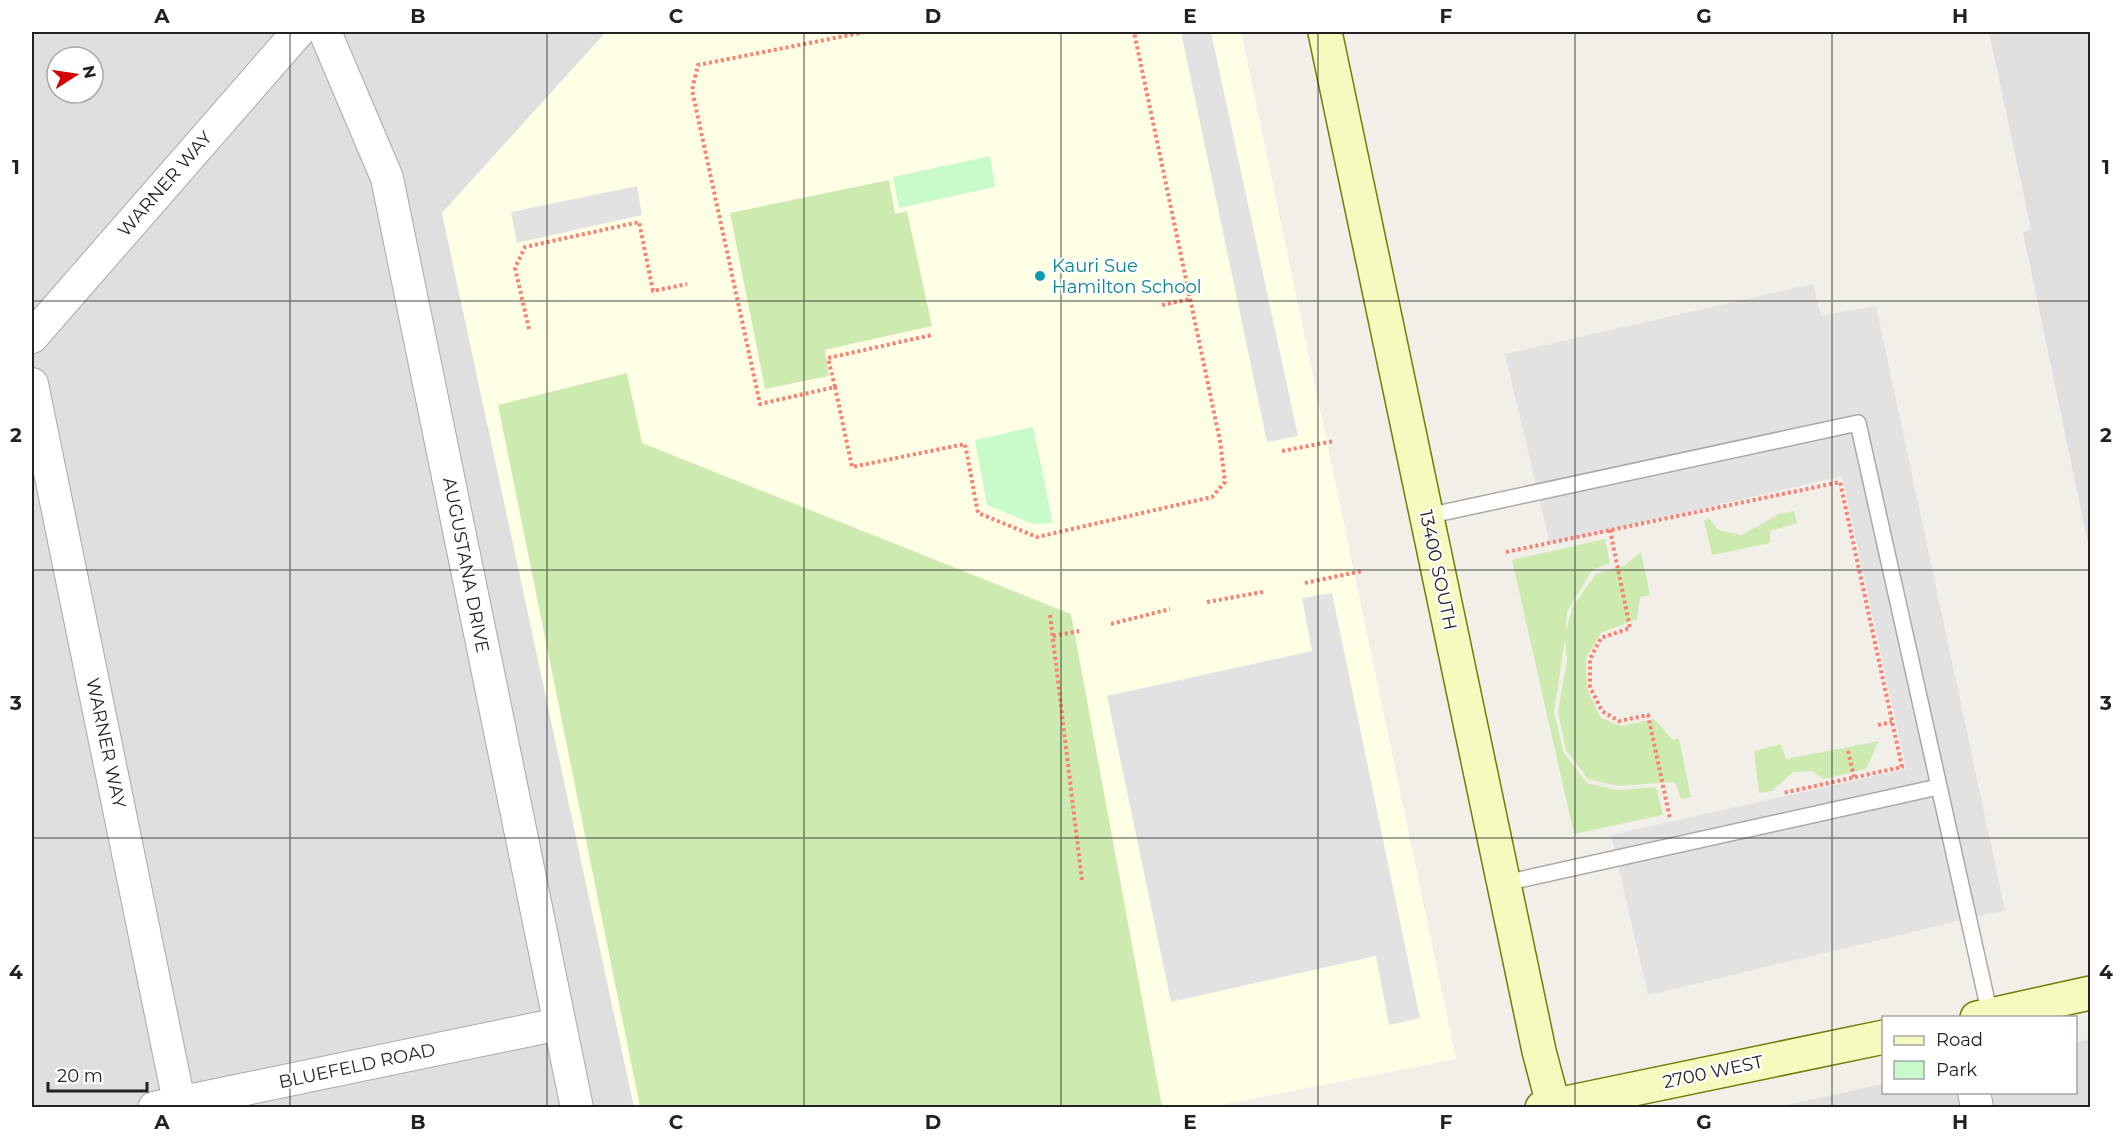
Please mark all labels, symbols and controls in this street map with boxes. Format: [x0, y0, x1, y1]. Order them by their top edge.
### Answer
text: A [153, 4, 170, 28]
text: B [410, 4, 426, 28]
text: C [669, 4, 684, 28]
text: D [925, 4, 941, 28]
text: E [1183, 4, 1197, 28]
text: F [1440, 4, 1453, 28]
text: G [1696, 4, 1712, 28]
text: H [1952, 4, 1968, 28]
north arrow [45, 45, 105, 105]
text: N [79, 64, 100, 80]
street label: WARNER WAY [113, 126, 217, 241]
text: 1 [12, 155, 20, 179]
text: 1 [2102, 155, 2110, 179]
place label: Kauri Sue Hamilton School [1052, 255, 1202, 298]
marker: Kauri Sue Hamilton School [1033, 269, 1047, 283]
text: 2 [10, 423, 22, 447]
text: 2 [2100, 423, 2112, 447]
street label: AUGUSTANA DRIVE [438, 475, 494, 655]
street label: 13400 SOUTH [1415, 508, 1461, 632]
street label: WARNER WAY [81, 676, 131, 811]
text: 3 [9, 691, 22, 715]
text: 3 [2099, 691, 2112, 715]
text: 4 [9, 960, 23, 984]
text: 4 [2099, 960, 2113, 984]
legend [1882, 1016, 2077, 1094]
text: Road [1936, 1029, 1983, 1051]
street label: BLUEFELD ROAD [277, 1039, 437, 1093]
street label: 2700 WEST [1661, 1051, 1766, 1093]
scale bar [48, 1055, 147, 1093]
text: Park [1936, 1059, 1977, 1081]
text: 20 m [57, 1065, 103, 1087]
text: A [153, 1110, 170, 1134]
text: B [410, 1110, 426, 1134]
text: C [669, 1110, 684, 1134]
text: D [925, 1110, 941, 1134]
text: E [1183, 1110, 1197, 1134]
text: F [1440, 1110, 1453, 1134]
text: G [1696, 1110, 1712, 1134]
text: H [1952, 1110, 1968, 1134]

